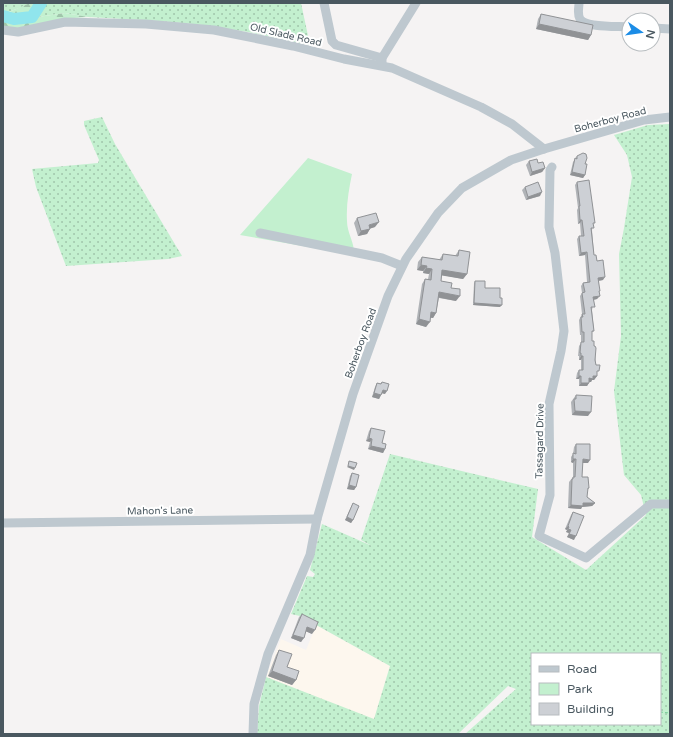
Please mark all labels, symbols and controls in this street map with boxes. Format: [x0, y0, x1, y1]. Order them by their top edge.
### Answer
north arrow [621, 12, 661, 52]
street label: Old Slade Road [249, 21, 323, 49]
text: N [643, 28, 658, 40]
street label: Boherboy Road [573, 105, 648, 135]
street label: Boherboy Road [343, 307, 379, 380]
street label: Tassagard Drive [533, 403, 547, 479]
street label: Mahon's Lane [127, 504, 194, 518]
legend [531, 653, 661, 725]
text: Road [567, 662, 597, 676]
text: Park [567, 682, 593, 696]
text: Building [567, 702, 614, 716]

